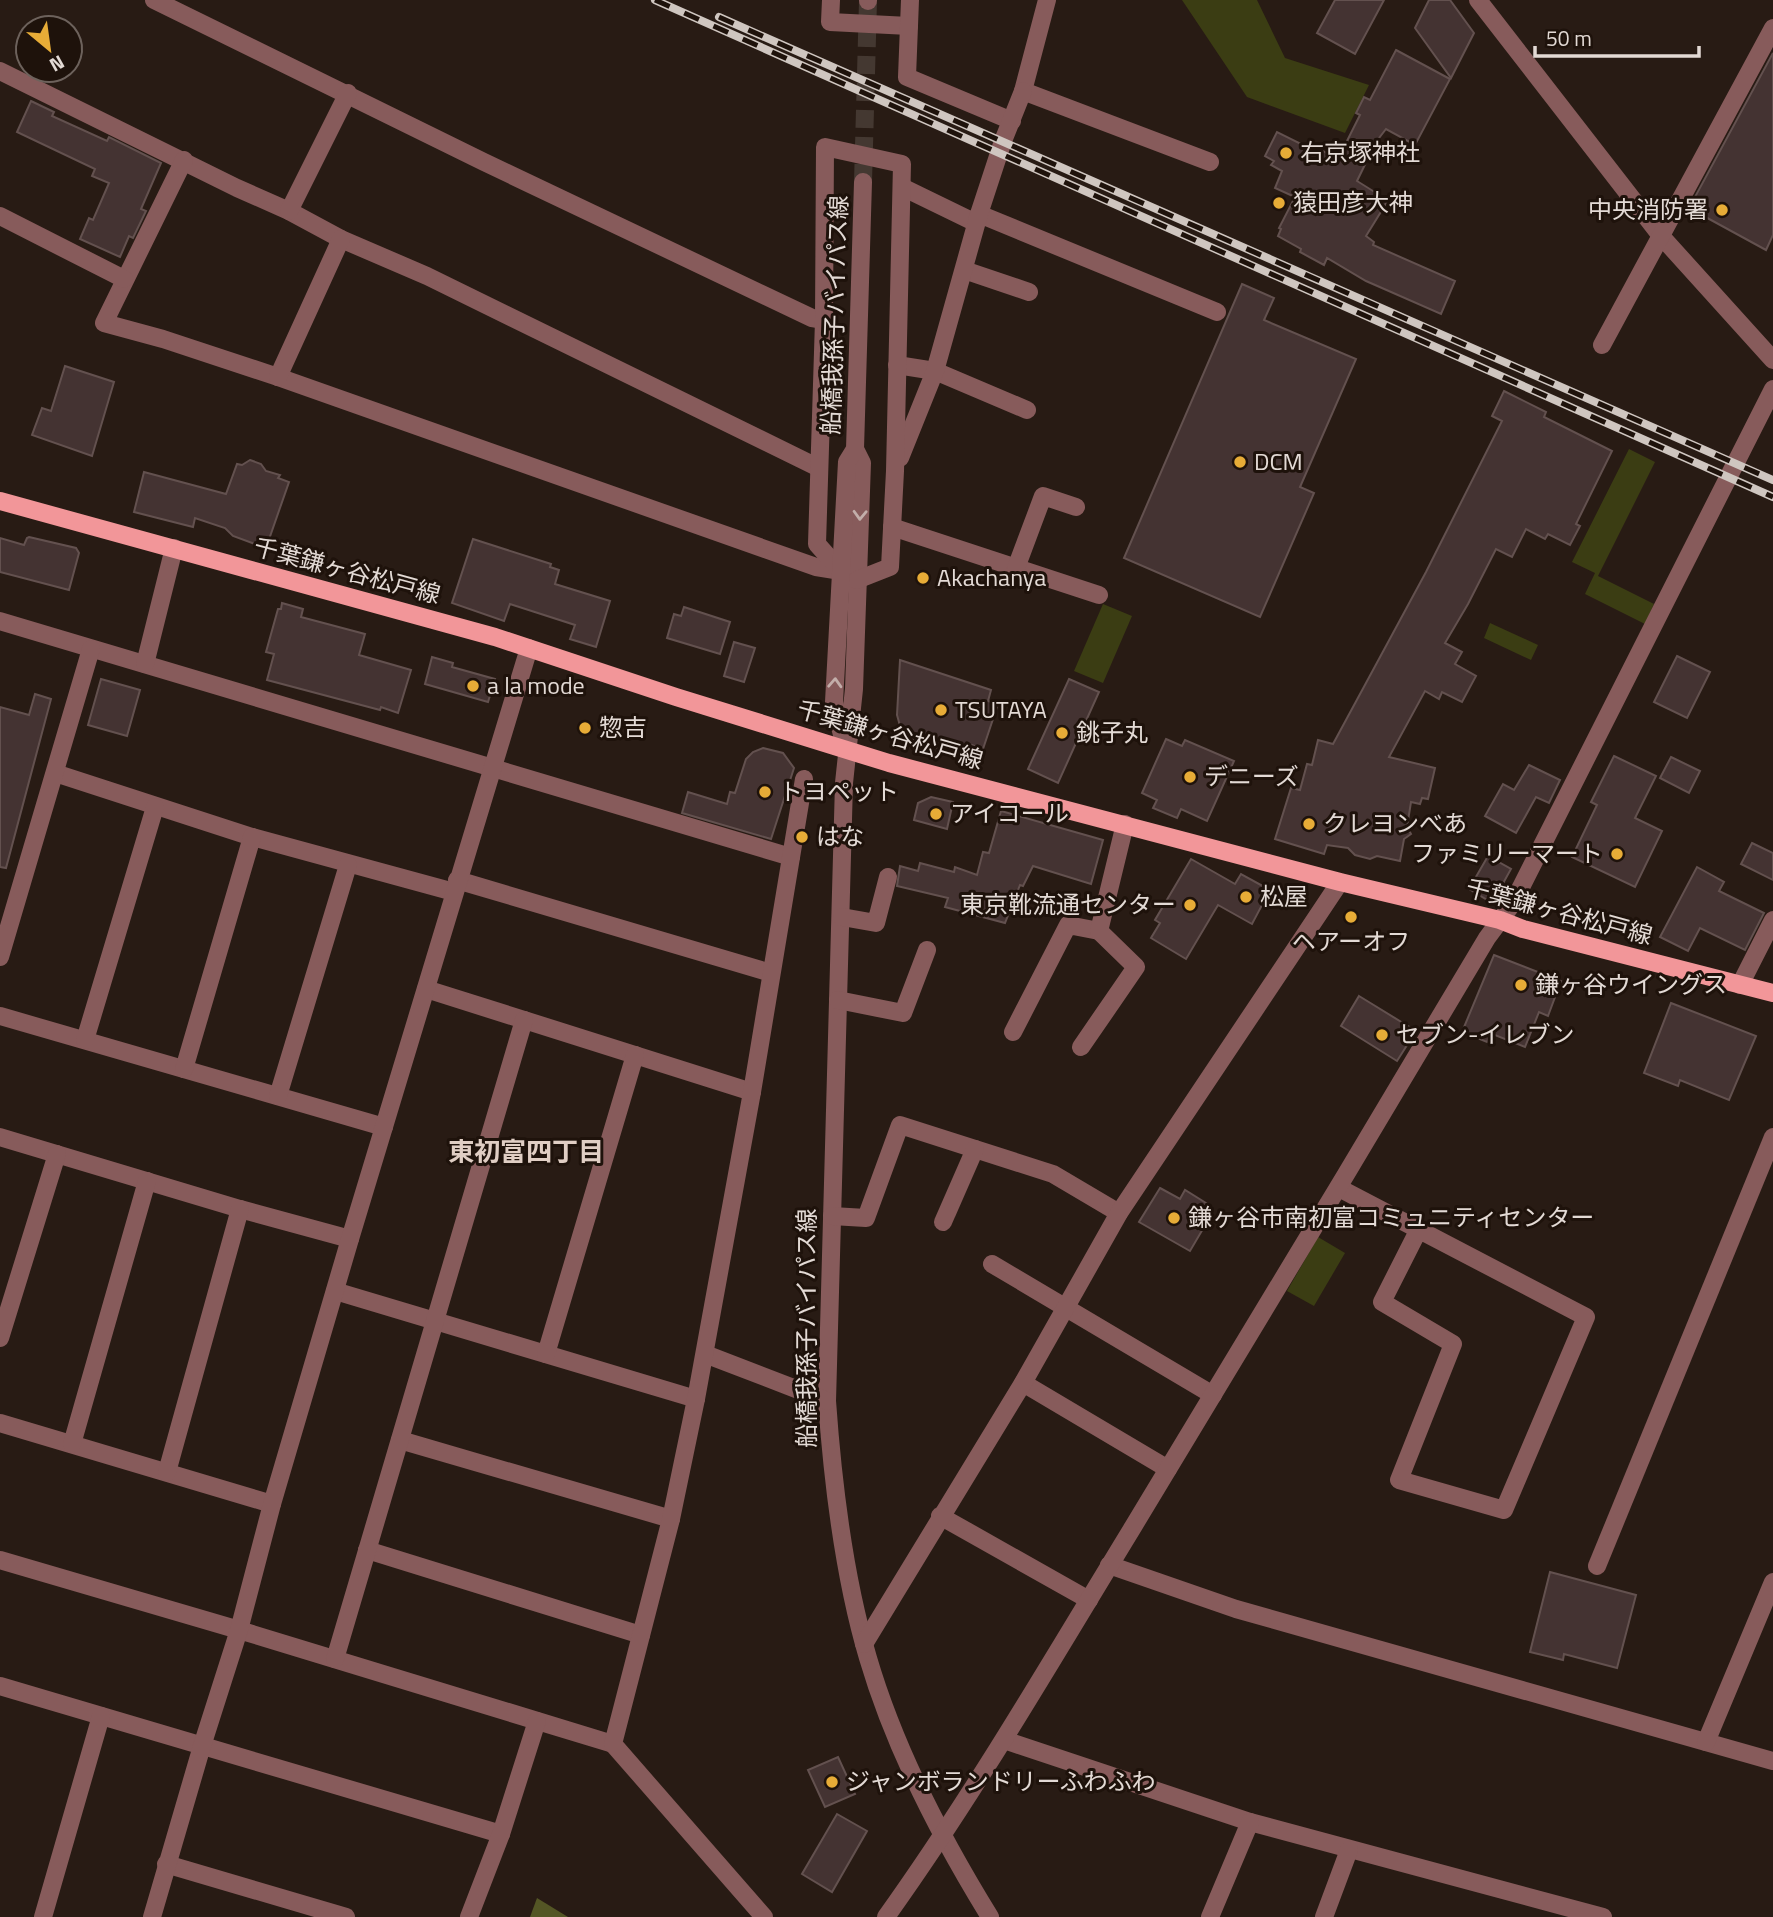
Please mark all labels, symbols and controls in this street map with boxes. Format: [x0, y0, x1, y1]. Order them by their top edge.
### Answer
north arrow [14, 14, 84, 84]
scale bar [1535, 14, 1700, 58]
text: 50 m [1546, 22, 1592, 54]
text: N [45, 48, 70, 80]
place label: 右京塚神社 [1300, 134, 1420, 170]
marker: 右京塚神社 [1278, 145, 1294, 161]
place label: 猿田彦大神 [1293, 184, 1413, 220]
place label: 中央消防署 [1588, 191, 1708, 227]
street label: 船橋我孫子バイパス線 [812, 195, 856, 435]
marker: 猿田彦大神 [1271, 195, 1287, 211]
marker: 中央消防署 [1714, 202, 1730, 218]
place label: DCM [1254, 443, 1303, 479]
marker: DCM [1232, 454, 1248, 470]
one-way arrow [852, 510, 867, 521]
street label: 千葉鎌ヶ谷松戸線 [250, 528, 445, 612]
place label: Akachanya [937, 559, 1046, 595]
marker: Akachanya [915, 570, 931, 586]
place label: a la mode [487, 667, 585, 703]
marker: a la mode [465, 678, 481, 694]
one-way arrow [827, 678, 842, 689]
street label: 千葉鎌ヶ谷松戸線 [793, 690, 988, 778]
place label: TSUTAYA [955, 691, 1047, 727]
marker: TSUTAYA [933, 702, 949, 718]
place label: 惣吉 [599, 709, 647, 745]
place label: 銚子丸 [1076, 714, 1148, 750]
marker: 惣吉 [577, 720, 593, 736]
marker: 銚子丸 [1054, 725, 1070, 741]
place label: デニーズ [1204, 758, 1299, 794]
marker: デニーズ [1182, 769, 1198, 785]
place label: トヨペット [779, 773, 899, 809]
marker: トヨペット [757, 784, 773, 800]
place label: アイコール [950, 795, 1069, 831]
place label: クレヨンべあ [1323, 805, 1467, 841]
marker: アイコール [928, 806, 944, 822]
marker: クレヨンべあ [1301, 816, 1317, 832]
place label: はな [816, 818, 864, 854]
marker: はな [794, 829, 810, 845]
place label: ファミリーマート [1411, 835, 1603, 871]
marker: ファミリーマート [1609, 846, 1625, 862]
street label: 千葉鎌ヶ谷松戸線 [1462, 869, 1657, 953]
place label: 松屋 [1260, 878, 1308, 914]
place label: 東京靴流通センター [960, 886, 1176, 922]
marker: 松屋 [1238, 889, 1254, 905]
marker: 東京靴流通センター [1182, 897, 1198, 913]
marker: ヘアーオフ [1343, 909, 1359, 925]
place label: ヘアーオフ [1292, 923, 1410, 959]
place label: 鎌ヶ谷ウイングス [1535, 966, 1727, 1002]
marker: 鎌ヶ谷ウイングス [1513, 977, 1529, 993]
place label: セブン-イレブン [1396, 1016, 1575, 1052]
marker: セブン-イレブン [1374, 1027, 1390, 1043]
district label: 東初富四丁目 [448, 1132, 604, 1171]
place label: 鎌ヶ谷市南初富コミュニティセンター [1188, 1199, 1595, 1235]
street label: 船橋我孫子バイパス線 [788, 1208, 824, 1448]
marker: 鎌ヶ谷市南初富コミュニティセンター [1166, 1210, 1182, 1226]
place label: ジャンボランドリーふわふわ [846, 1763, 1156, 1799]
marker: ジャンボランドリーふわふわ [824, 1774, 840, 1790]

